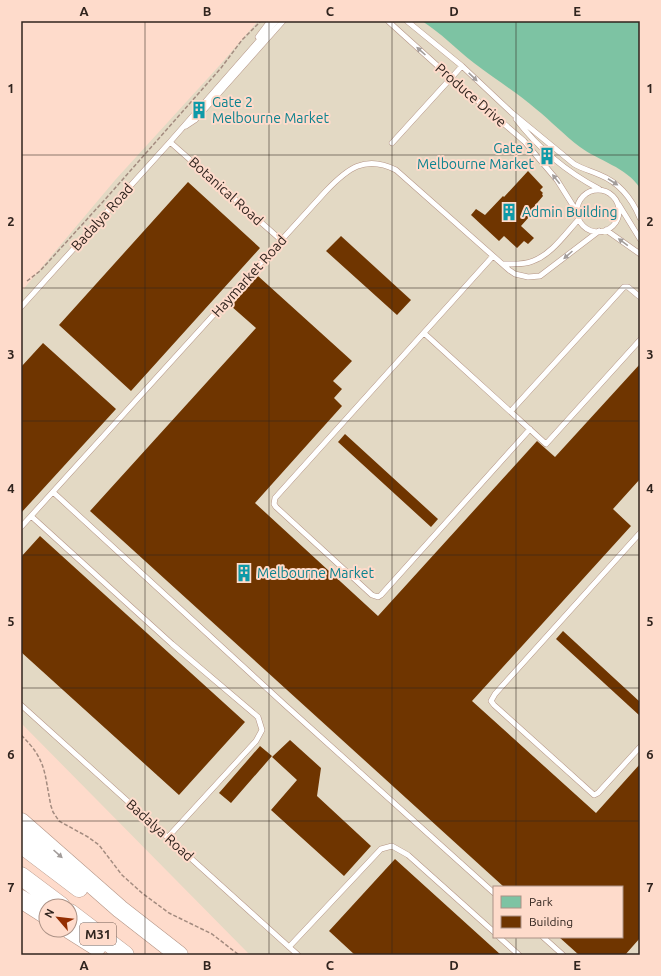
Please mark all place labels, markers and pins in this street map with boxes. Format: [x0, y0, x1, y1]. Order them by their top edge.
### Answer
place label: Gate 2 Melbourne Market [212, 94, 329, 126]
building icon: Gate 2 Melbourne Market [189, 100, 209, 120]
place label: Gate 3 Melbourne Market [417, 140, 534, 172]
building icon: Gate 3 Melbourne Market [537, 146, 557, 166]
building icon: Admin Building [499, 202, 519, 222]
place label: Admin Building [522, 204, 618, 220]
building icon: Melbourne Market [234, 563, 254, 583]
place label: Melbourne Market [257, 565, 374, 581]

